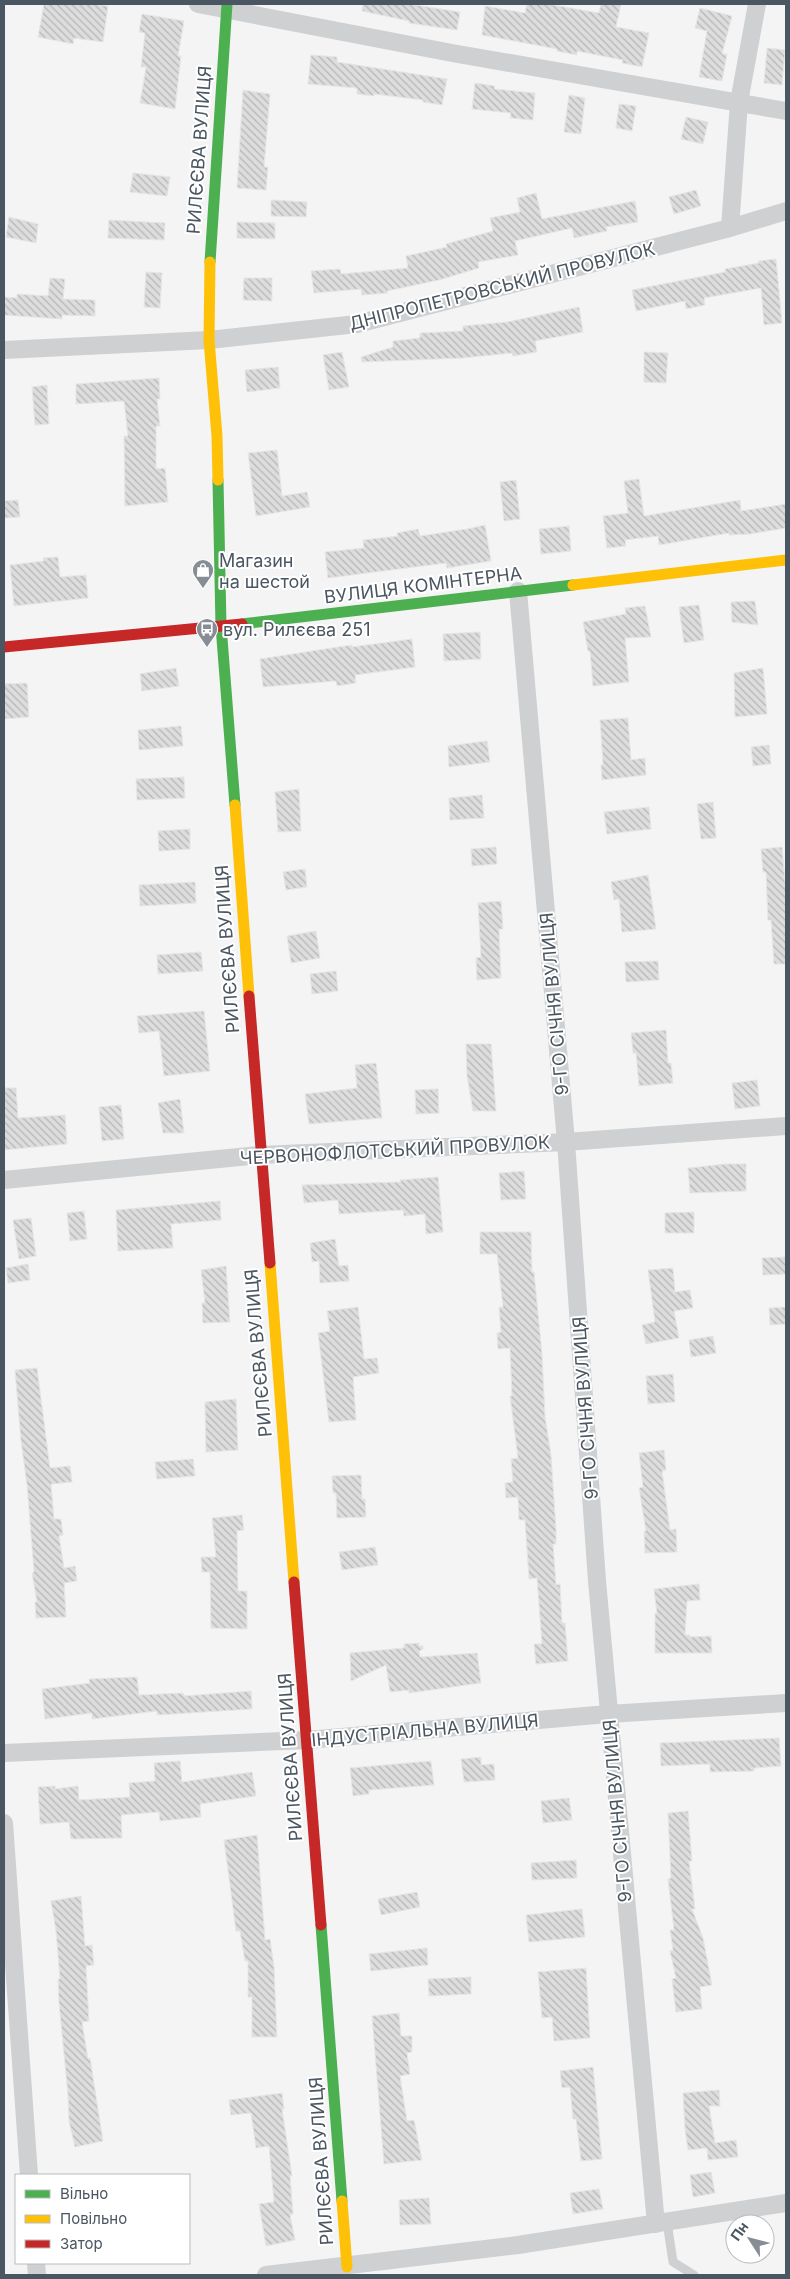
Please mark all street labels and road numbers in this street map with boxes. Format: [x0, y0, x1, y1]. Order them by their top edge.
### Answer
street label: РИЛЄЄВА ВУЛИЦЯ [183, 65, 215, 235]
street label: ДНІПРОПЕТРОВСЬКИЙ ПРОВУЛОК [347, 237, 657, 334]
street label: ВУЛИЦЯ КОМІНТЕРНА [323, 562, 523, 608]
street label: РИЛЄЄВА ВУЛИЦЯ [211, 864, 243, 1034]
street label: 9-ГО СІЧНЯ ВУЛИЦЯ [536, 912, 572, 1096]
street label: ЧЕРВОНОФЛОТСЬКИЙ ПРОВУЛОК [239, 1130, 551, 1169]
street label: РИЛЄЄВА ВУЛИЦЯ [240, 1268, 276, 1438]
street label: 9-ГО СІЧНЯ ВУЛИЦЯ [568, 1316, 602, 1500]
street label: РИЛЄЄВА ВУЛИЦЯ [274, 1672, 306, 1842]
street label: ІНДУСТРІАЛЬНА ВУЛИЦЯ [311, 1710, 539, 1750]
street label: 9-ГО СІЧНЯ ВУЛИЦЯ [599, 1719, 635, 1903]
street label: РИЛЄЄВА ВУЛИЦЯ [305, 2076, 337, 2246]

